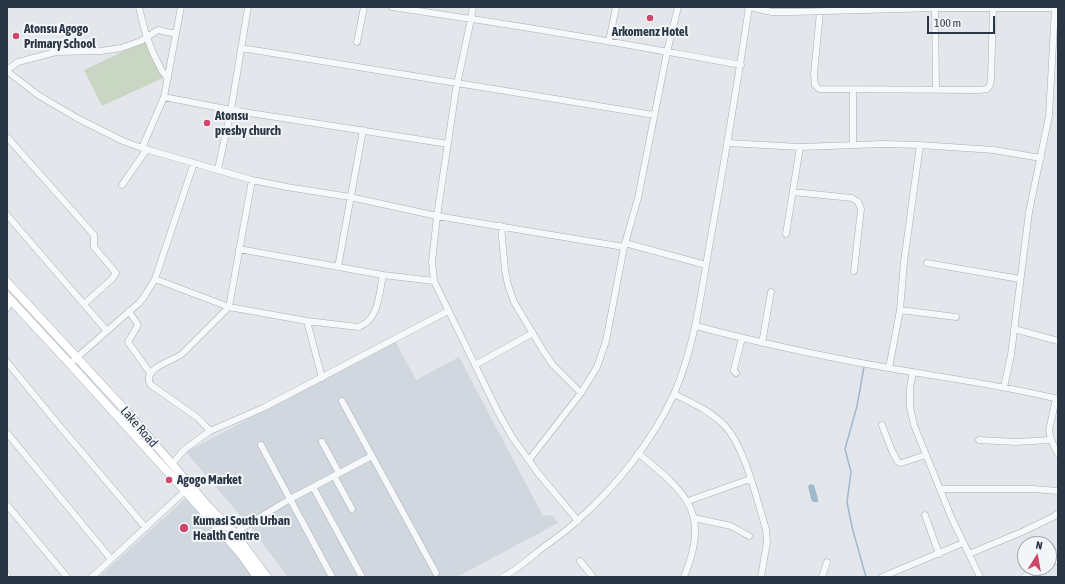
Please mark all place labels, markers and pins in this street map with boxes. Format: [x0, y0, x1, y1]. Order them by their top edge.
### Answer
marker: Arkomenz Hotel [645, 13, 655, 23]
place label: Atonsu Agogo Primary School [24, 21, 96, 52]
place label: Arkomenz Hotel [612, 24, 688, 40]
marker: Atonsu Agogo Primary School [11, 31, 21, 41]
place label: Atonsu presby church [215, 108, 281, 139]
marker: Atonsu presby church [202, 118, 212, 128]
place label: Agogo Market [177, 472, 242, 488]
marker: Agogo Market [164, 475, 174, 485]
place label: Kumasi South Urban Health Centre [193, 513, 290, 544]
marker: Kumasi South Urban Health Centre [178, 522, 190, 534]

